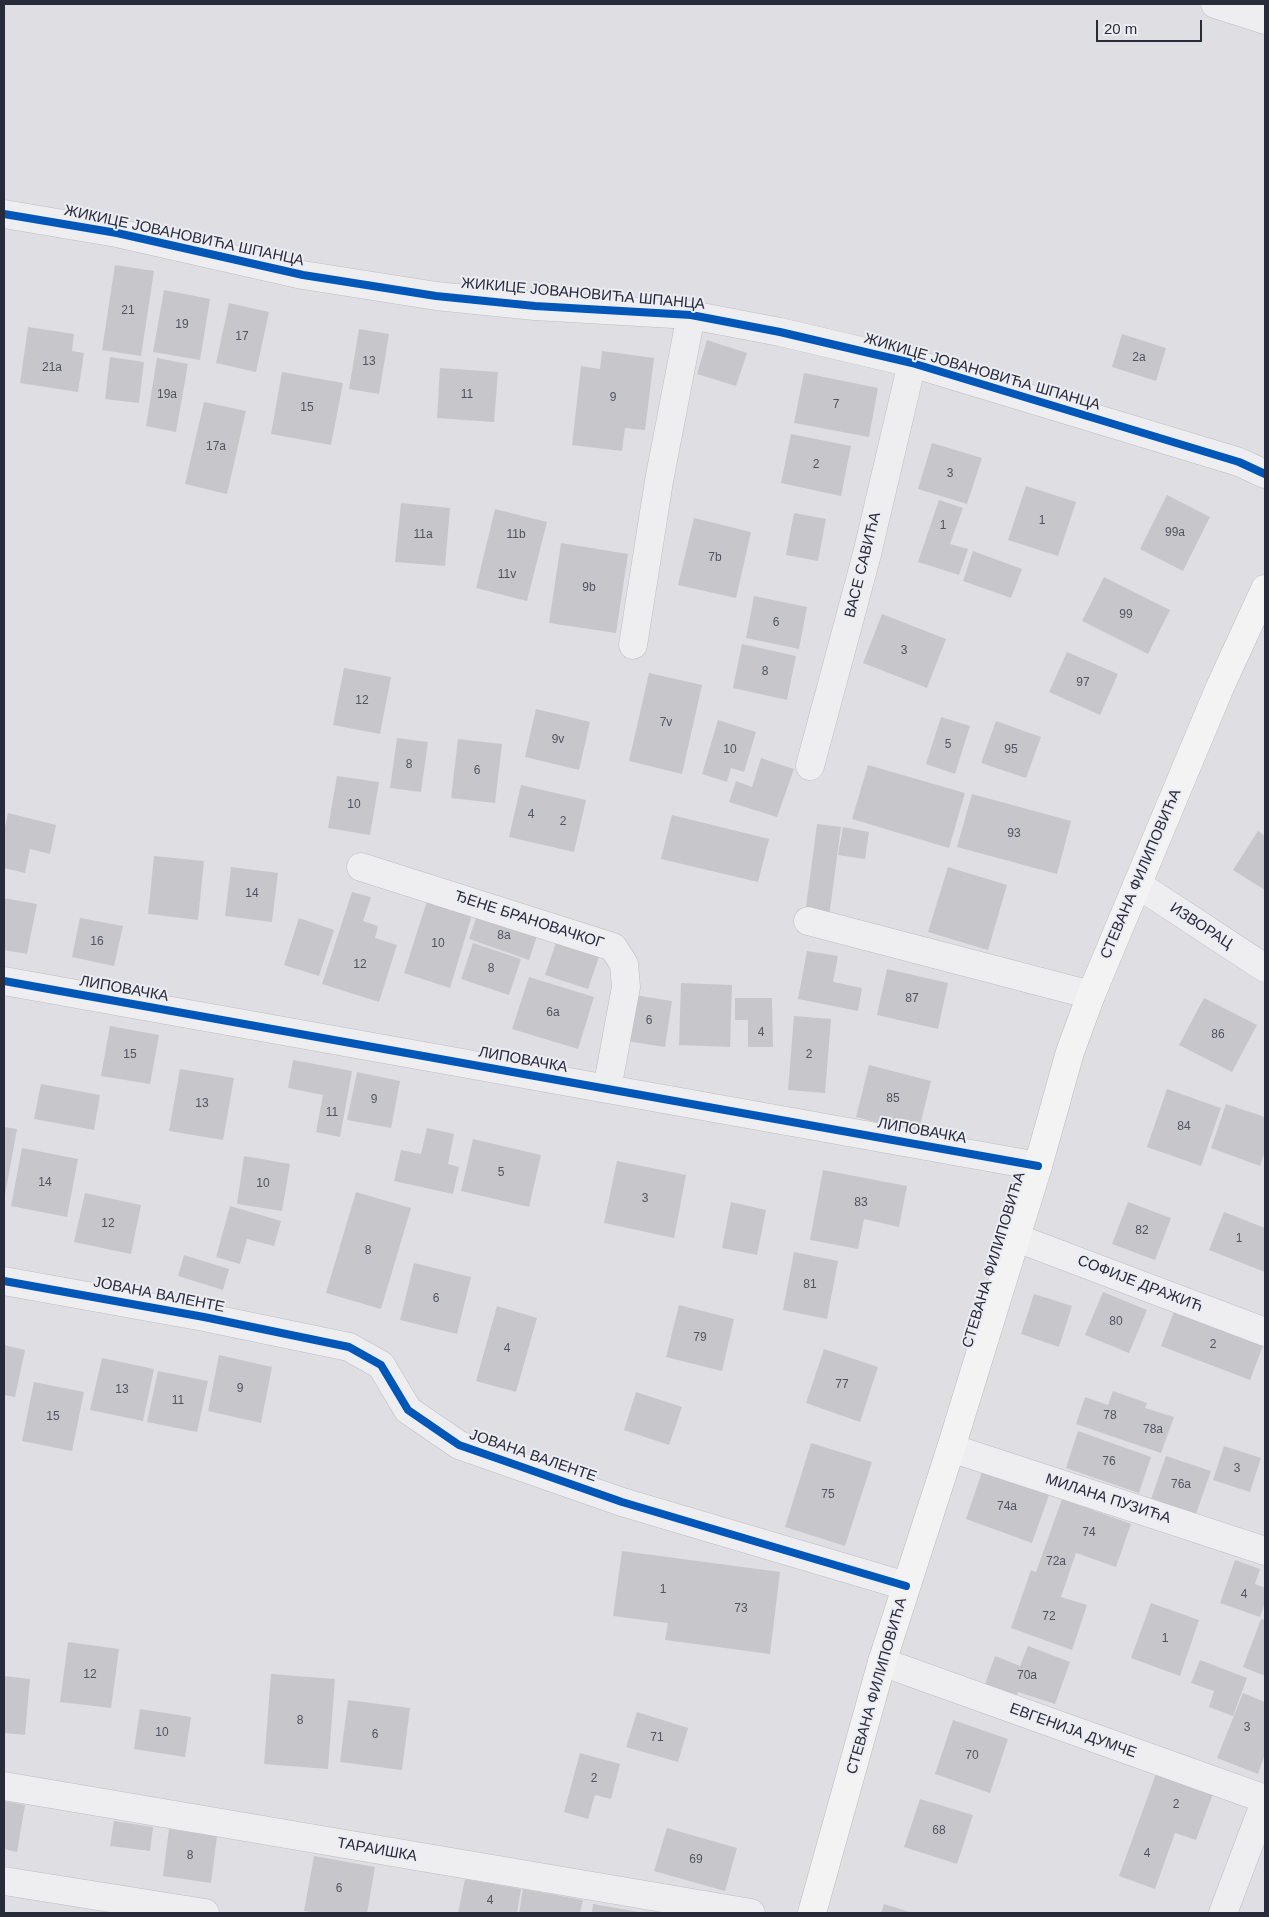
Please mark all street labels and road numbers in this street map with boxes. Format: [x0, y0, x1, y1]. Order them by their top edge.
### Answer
street label: ЖИКИЦЕ ЈОВАНОВИЋА ШПАНЦА [62, 202, 306, 270]
street label: ЖИКИЦЕ ЈОВАНОВИЋА ШПАНЦА [460, 274, 706, 314]
street label: ЖИКИЦЕ ЈОВАНОВИЋА ШПАНЦА [862, 330, 1102, 414]
street label: ВАСЕ САВИЋА [841, 510, 885, 620]
street label: СТЕВАНА ФИЛИПОВИЋА [1097, 786, 1185, 962]
street label: ЂЕНЕ БРАНОВАЧКОГ [452, 887, 606, 953]
street label: ИЗВОРАЦ [1166, 899, 1236, 953]
street label: ЛИПОВАЧКА [78, 972, 170, 1006]
street label: ЛИПОВАЧКА [477, 1043, 569, 1077]
street label: ЛИПОВАЧКА [876, 1114, 968, 1148]
street label: СТЕВАНА ФИЛИПОВИЋА [959, 1170, 1029, 1350]
street label: СОФИЈЕ ДРАЖИЋ [1075, 1252, 1205, 1316]
street label: ЈОВАНА ВАЛЕНТЕ [92, 1273, 226, 1317]
street label: ЈОВАНА ВАЛЕНТЕ [467, 1426, 599, 1486]
street label: МИЛАНА ПУЗИЋА [1043, 1470, 1173, 1528]
street label: СТЕВАНА ФИЛИПОВИЋА [843, 1596, 911, 1776]
street label: ЕВГЕНИЈА ДУМЧЕ [1007, 1700, 1139, 1762]
street label: ТАРАИШКА [336, 1834, 418, 1866]

